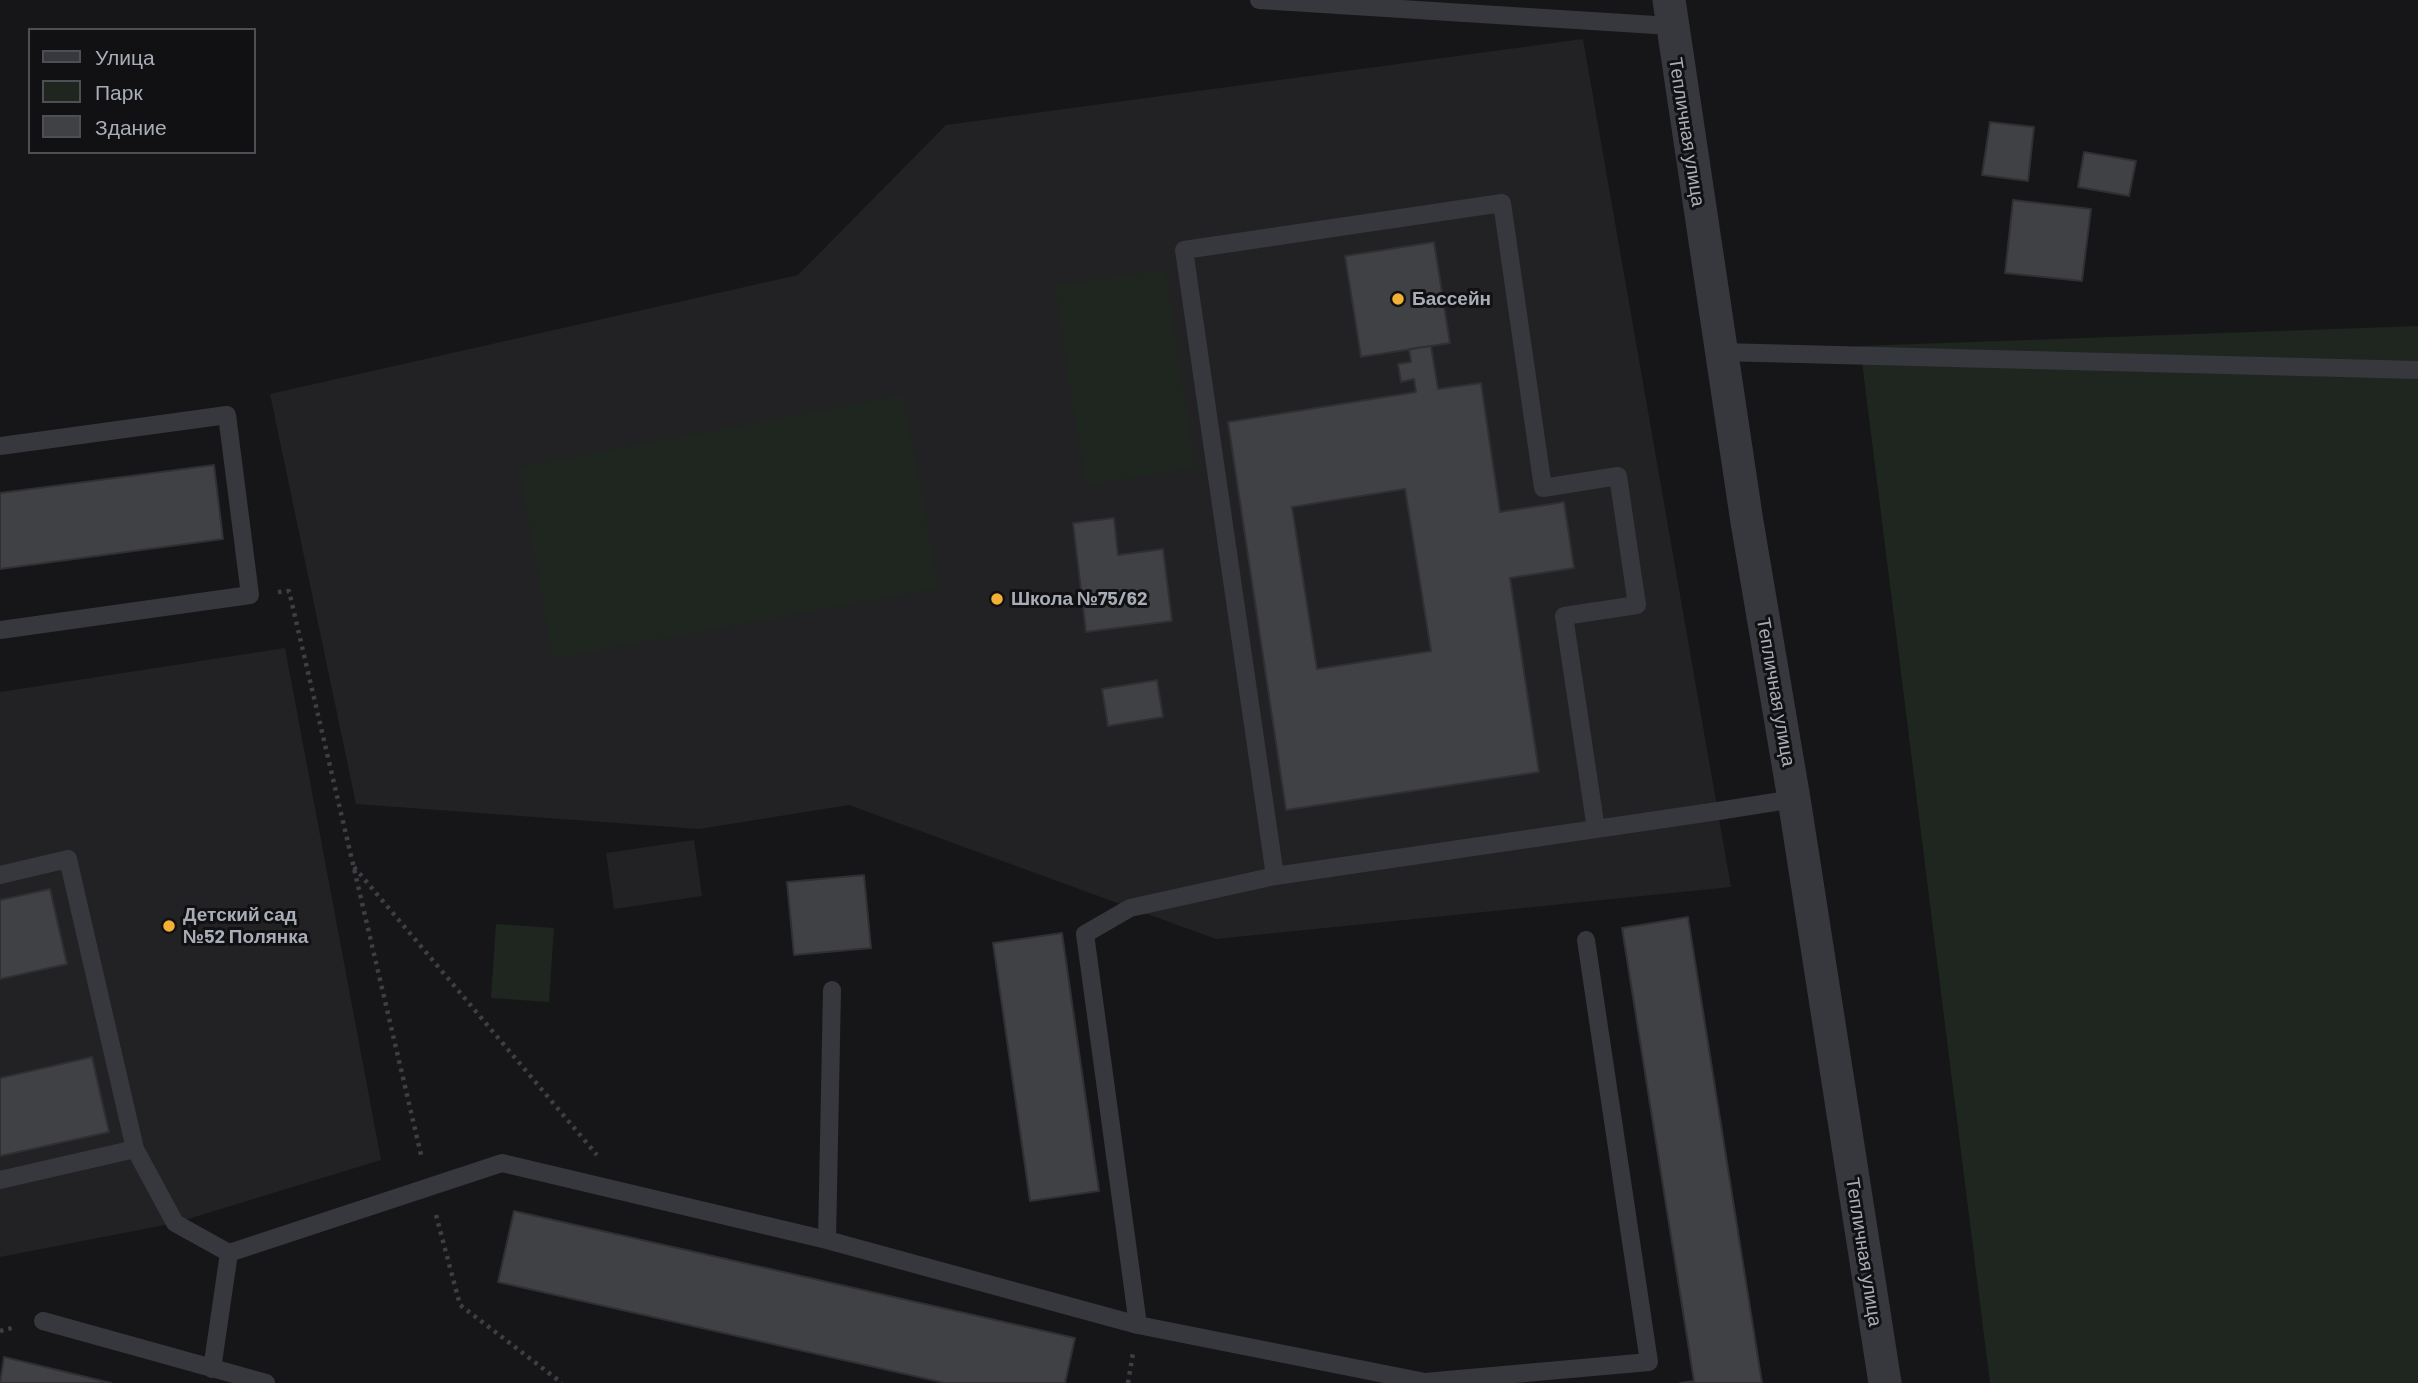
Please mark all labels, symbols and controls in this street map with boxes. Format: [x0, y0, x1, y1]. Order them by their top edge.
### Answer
legend [28, 28, 256, 154]
text: Улица [95, 44, 155, 69]
street label: Тепличная улица [1664, 56, 1710, 208]
text: Парк [95, 79, 143, 104]
text: Здание [95, 114, 167, 139]
place label: Бассейн [1412, 288, 1491, 310]
marker: Бассейн [1390, 291, 1406, 307]
place label: Школа №75/62 [1011, 588, 1148, 610]
marker: Школа №75/62 [989, 591, 1005, 607]
street label: Тепличная улица [1752, 616, 1800, 768]
place label: Детский сад №52 Полянка [183, 904, 308, 948]
marker: Детский сад №52 Полянка [161, 918, 177, 934]
street label: Тепличная улица [1841, 1176, 1887, 1328]

